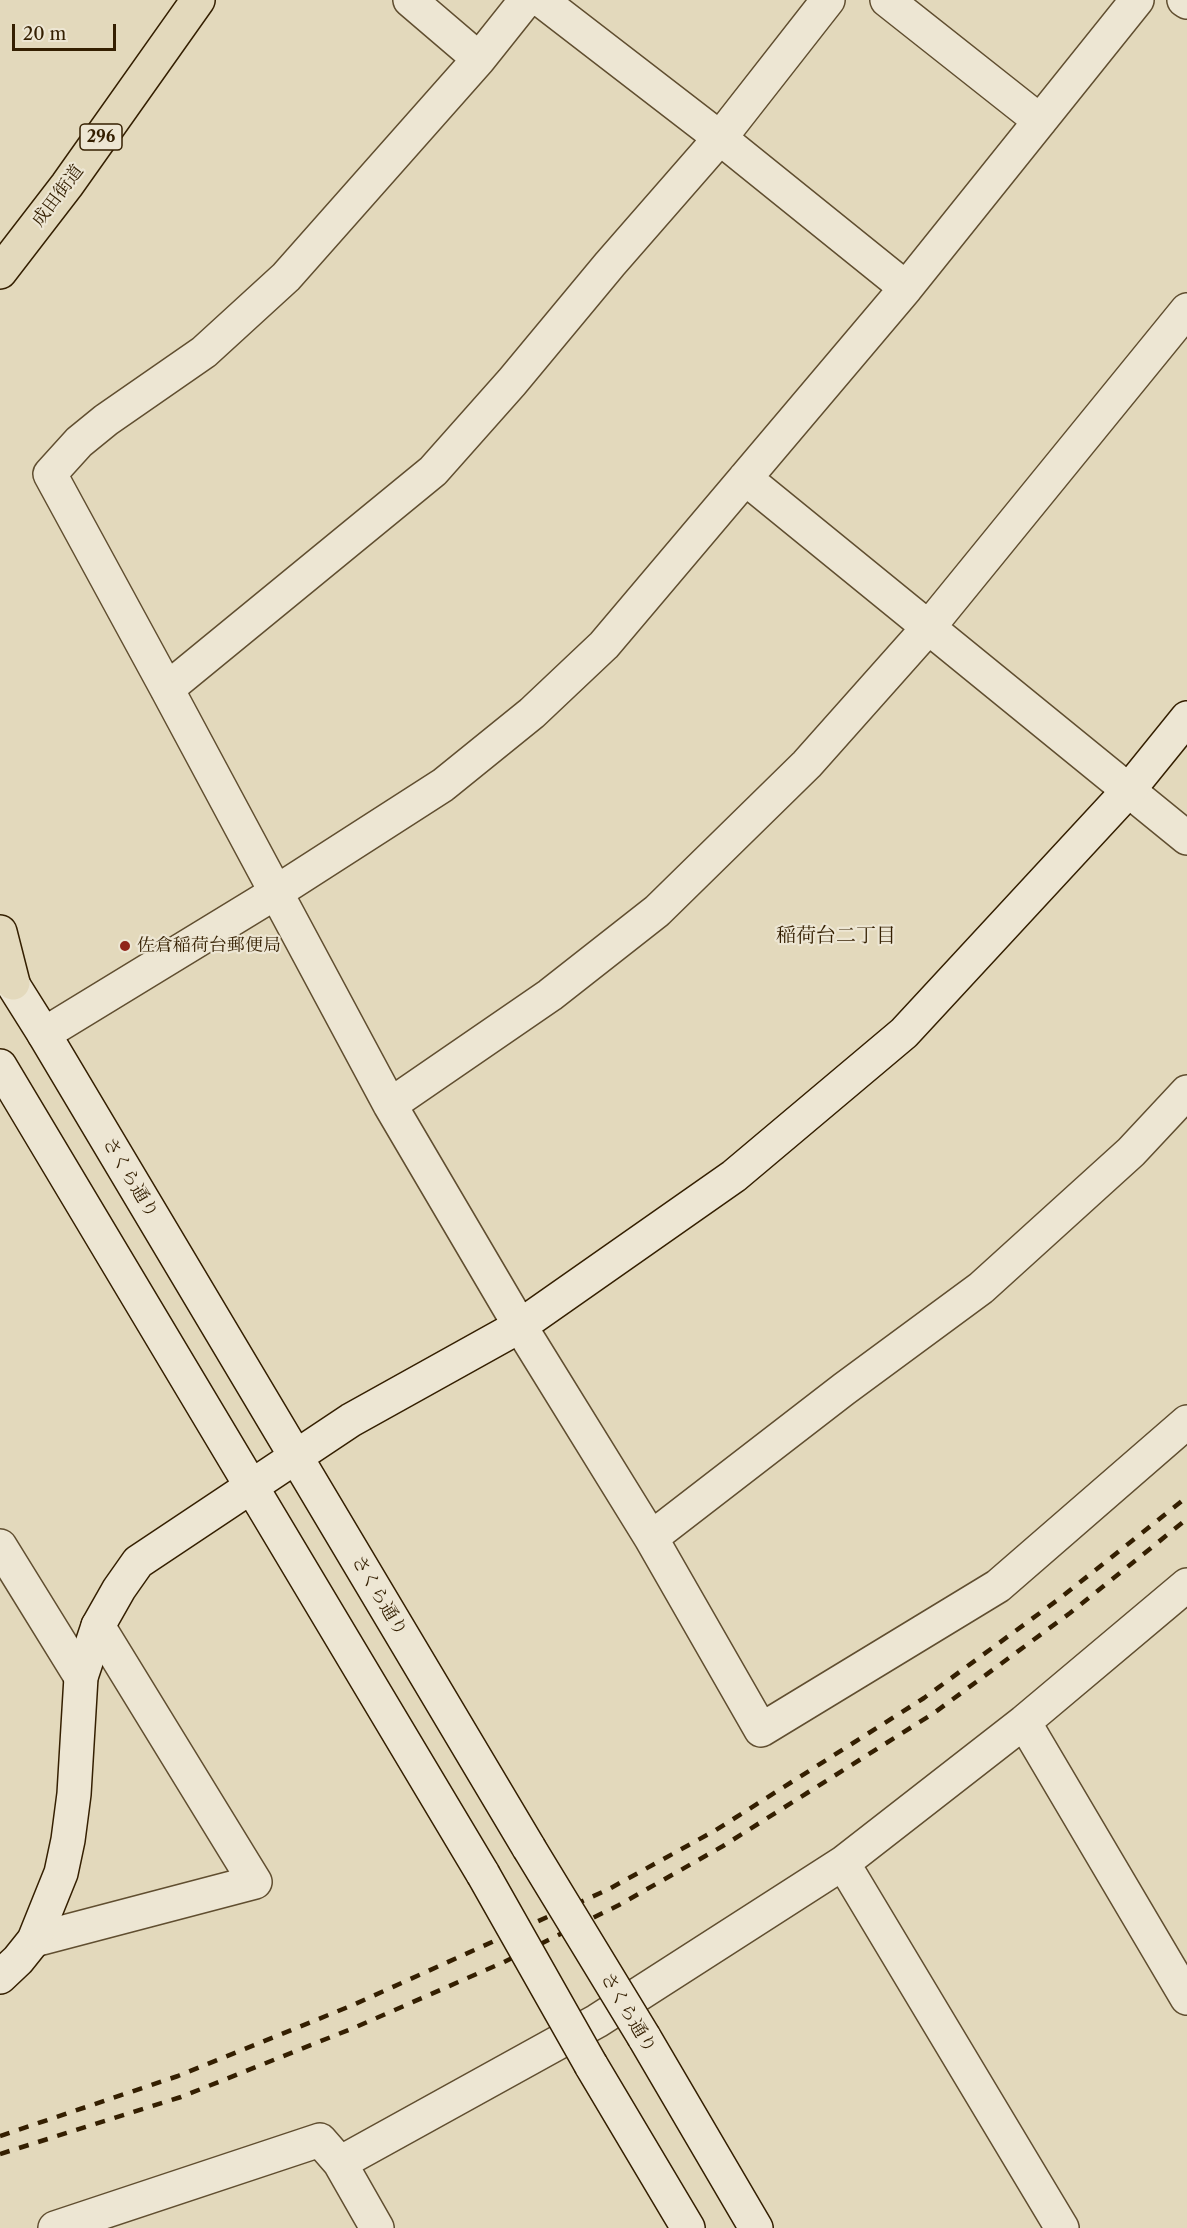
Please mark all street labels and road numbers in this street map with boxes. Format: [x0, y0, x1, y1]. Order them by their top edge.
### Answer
road number: 296 [80, 124, 122, 150]
street label: 成田街道 [28, 161, 88, 231]
street label: さくら通り [98, 1134, 162, 1222]
street label: さくら通り [347, 1552, 411, 1640]
street label: さくら通り [596, 1969, 660, 2057]

